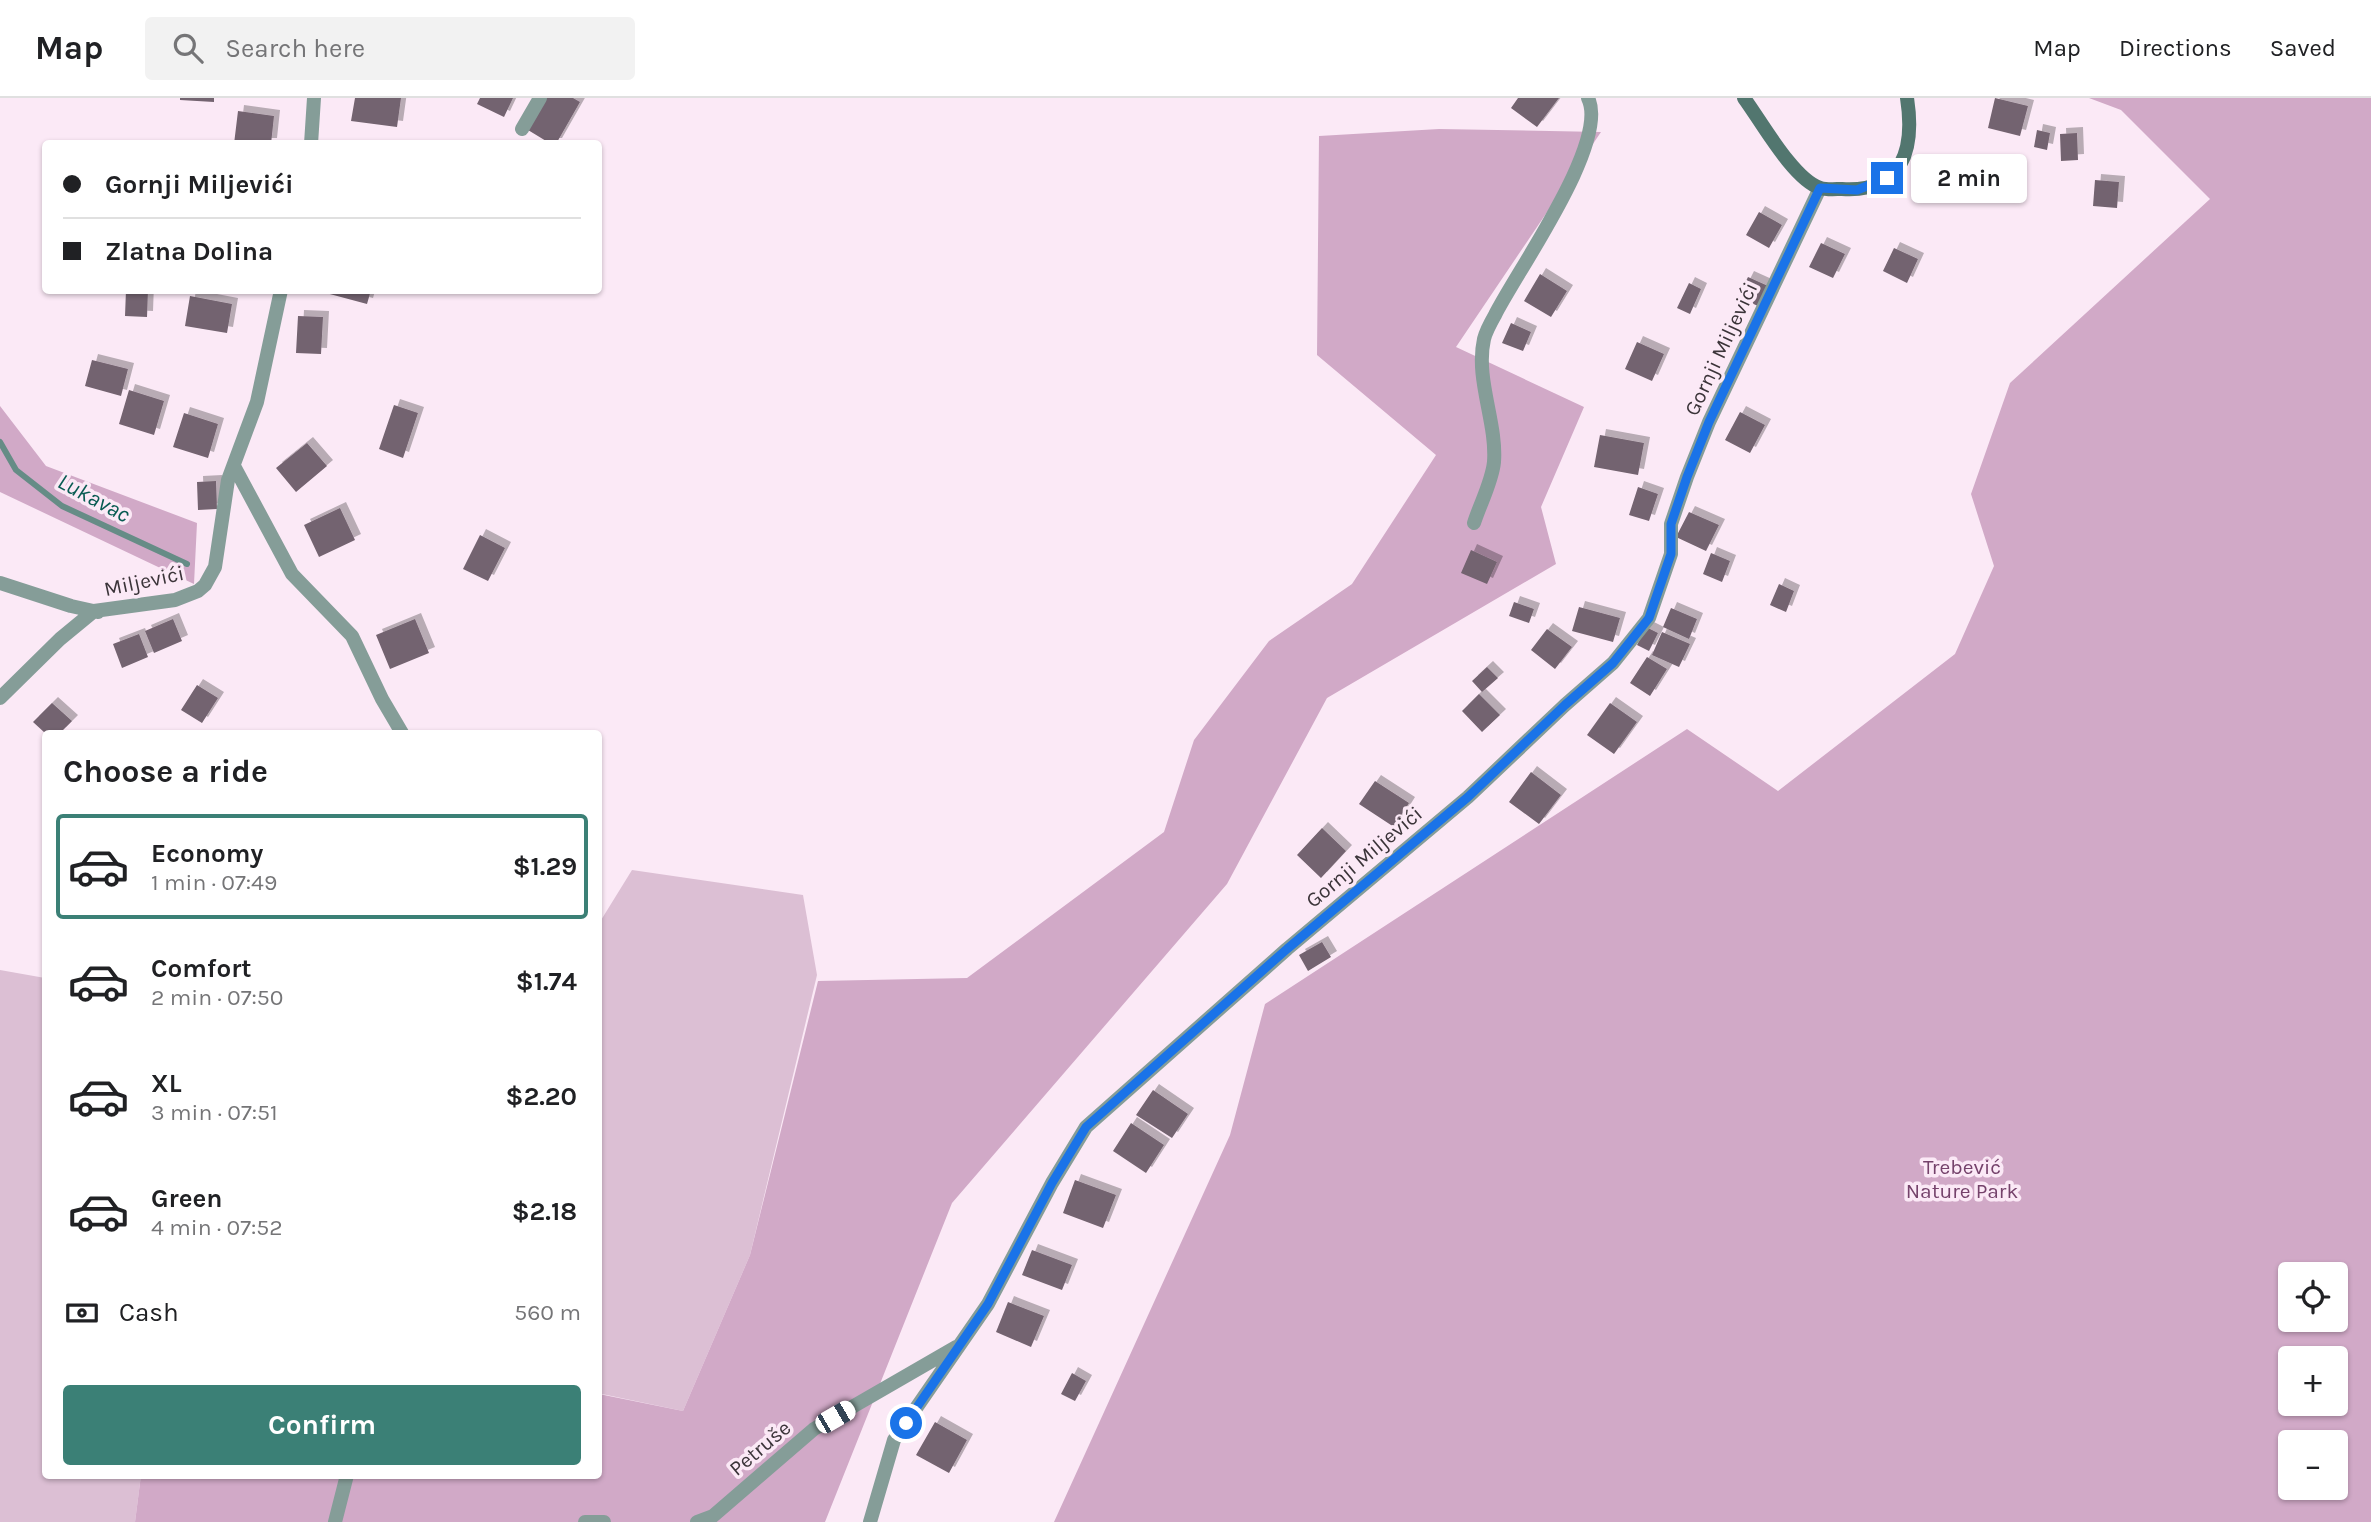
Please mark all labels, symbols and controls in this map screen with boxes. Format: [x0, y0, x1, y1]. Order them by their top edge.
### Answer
search box [145, 17, 635, 80]
text: Map [35, 29, 103, 67]
icon: search [169, 29, 207, 67]
text: Search here [225, 33, 365, 64]
text: Map [2033, 34, 2081, 62]
text: Directions [2119, 34, 2232, 62]
text: Saved [2270, 34, 2336, 62]
callout: 2 min [1912, 154, 2027, 202]
route end [1871, 162, 1903, 194]
text: 2 min [1937, 165, 2001, 192]
text: Gornji Miljevići [105, 169, 294, 200]
text: Zlatna Dolina [105, 236, 273, 267]
street label: Gornji Miljevići [1680, 279, 1762, 419]
water label: Lukavac [53, 468, 135, 528]
street label: Miljevići [102, 561, 186, 601]
text: Choose a ride [63, 753, 268, 790]
street label: Gornji Miljevići [1301, 801, 1427, 913]
icon: car [67, 835, 130, 898]
text: Economy [151, 838, 263, 869]
text: $1.29 [513, 851, 577, 882]
text: 1 min · 07:49 [151, 869, 277, 896]
icon: car [67, 950, 130, 1013]
text: Comfort [151, 953, 252, 984]
text: $1.74 [516, 966, 577, 997]
text: 2 min · 07:50 [151, 984, 283, 1011]
icon: car [67, 1065, 130, 1128]
text: XL [151, 1068, 182, 1099]
text: $2.20 [506, 1081, 577, 1112]
text: 3 min · 07:51 [151, 1099, 278, 1126]
park label: Trebević Nature Park [1906, 1155, 2018, 1203]
icon: car [67, 1180, 130, 1243]
text: Green [151, 1183, 223, 1214]
text: $2.18 [512, 1196, 577, 1227]
text: 4 min · 07:52 [151, 1214, 283, 1241]
map controls [2278, 1262, 2348, 1500]
button: locate [2278, 1262, 2348, 1332]
icon: cash [63, 1294, 101, 1332]
text: Cash [119, 1297, 179, 1328]
text: 560 m [514, 1299, 581, 1326]
button: + [2278, 1346, 2348, 1416]
button: Confirm [63, 1385, 581, 1465]
car [812, 1397, 859, 1437]
route start [890, 1407, 922, 1439]
street label: Petruše [725, 1416, 795, 1480]
button: − [2278, 1430, 2348, 1500]

